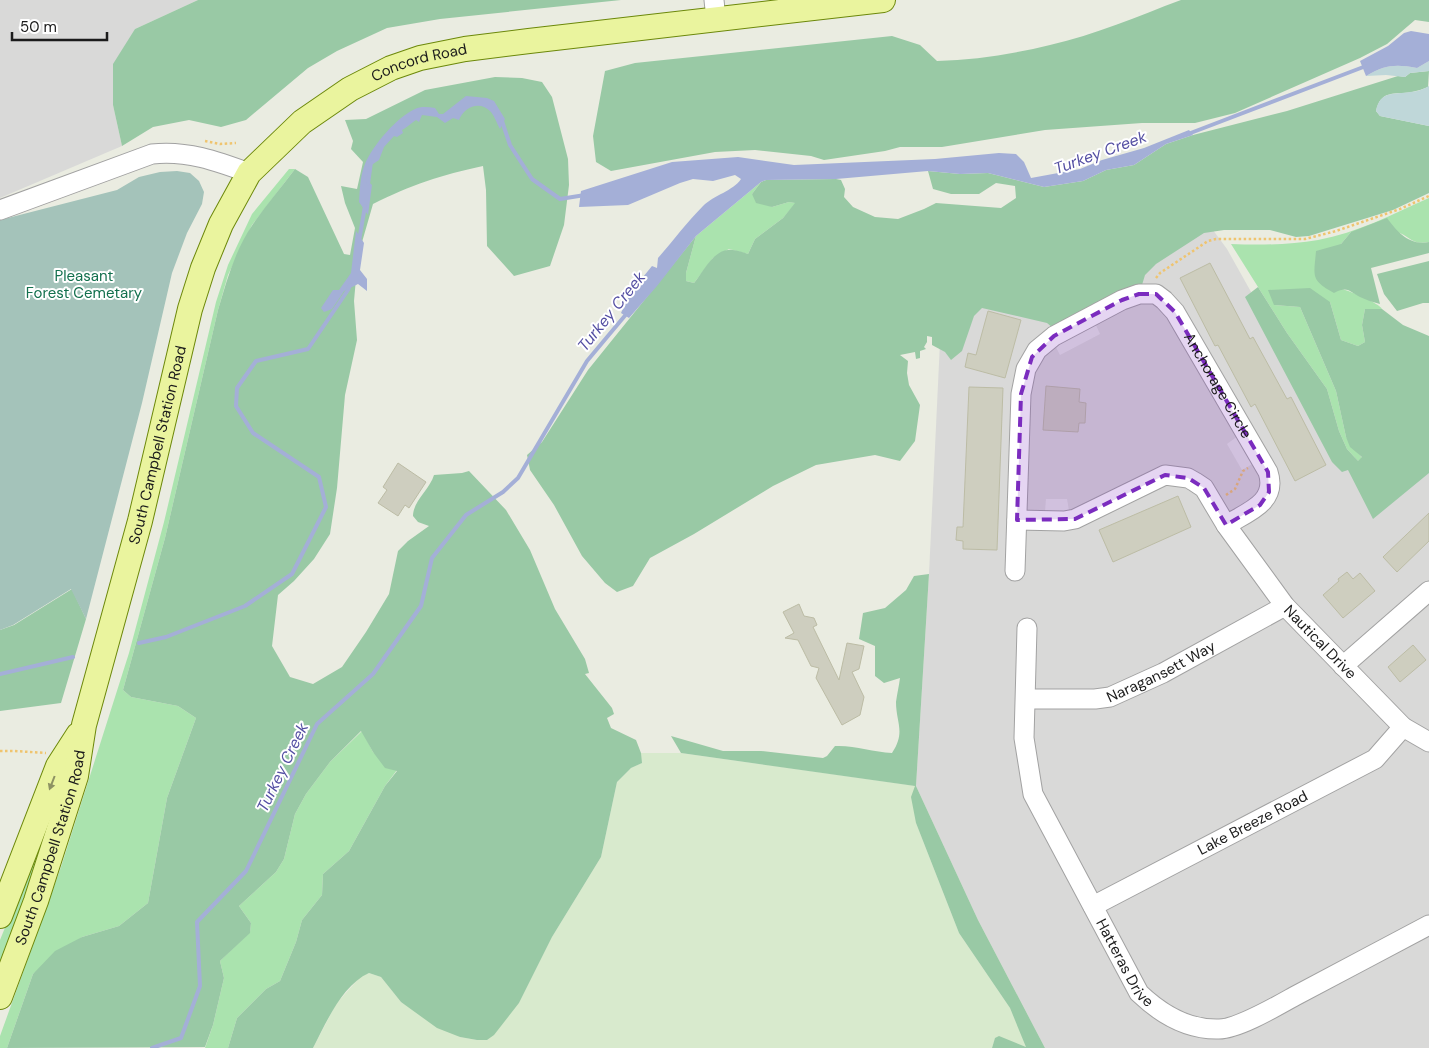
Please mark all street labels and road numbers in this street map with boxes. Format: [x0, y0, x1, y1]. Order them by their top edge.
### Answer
street label: Concord Road [368, 39, 469, 87]
street label: Anchorage Circle [1179, 329, 1256, 442]
street label: South Campbell Station Road [124, 344, 191, 547]
street label: Nautical Drive [1279, 601, 1361, 683]
street label: Naragansett Way [1103, 636, 1219, 707]
street label: South Campbell Station Road [10, 749, 90, 948]
street label: Lake Breeze Road [1194, 786, 1311, 860]
street label: Hatteras Drive [1091, 915, 1158, 1011]

